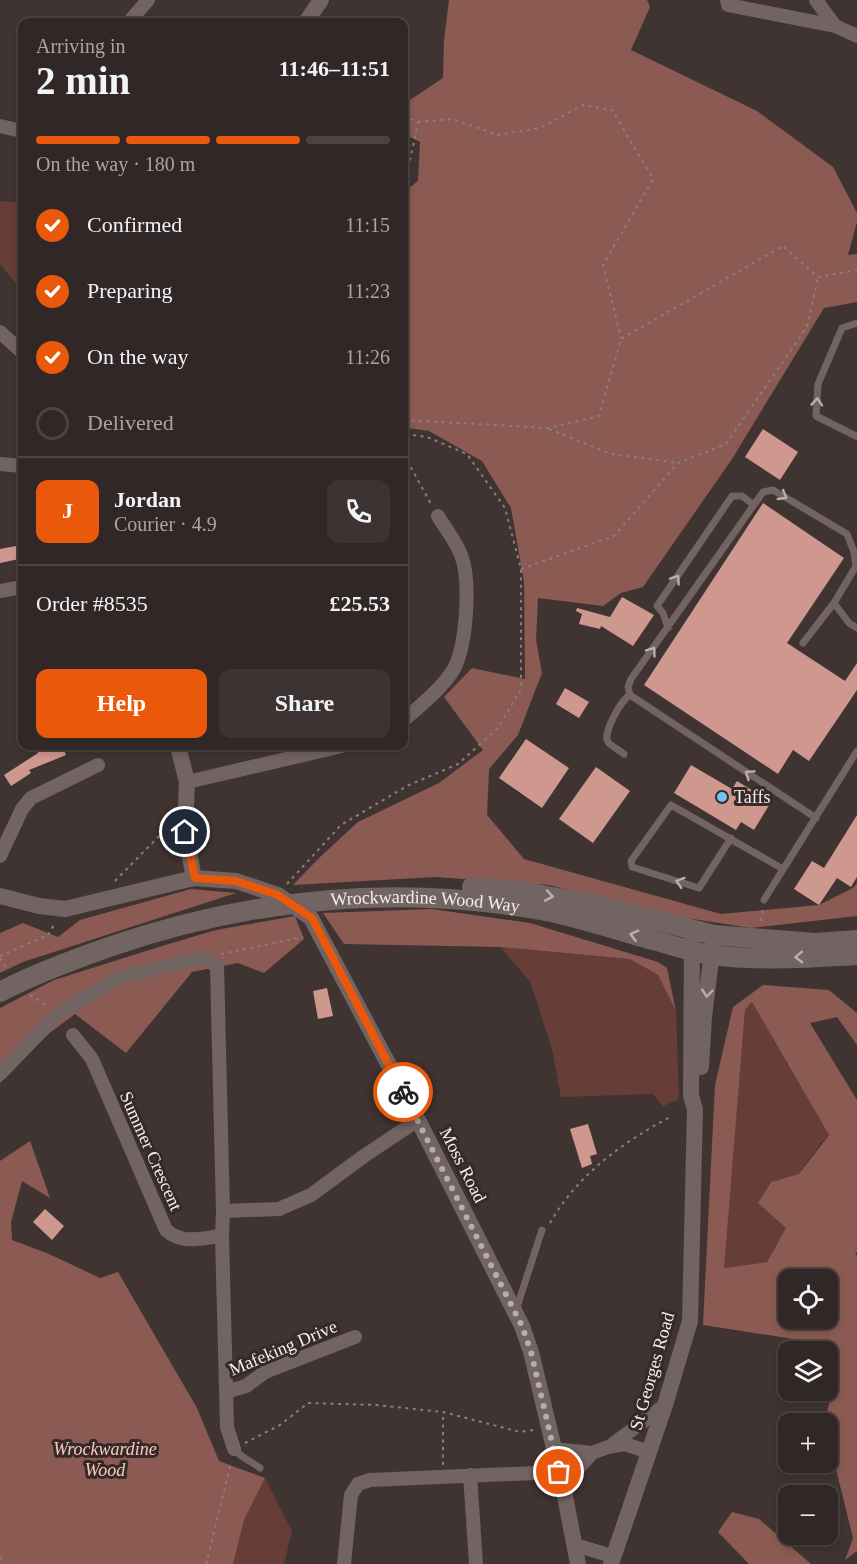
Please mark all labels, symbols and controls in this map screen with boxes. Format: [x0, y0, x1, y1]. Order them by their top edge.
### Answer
text: Arriving in [36, 35, 125, 57]
text: 11:46–11:51 [279, 56, 390, 81]
text: 2 min [36, 59, 130, 102]
text: On the way · 180 m [36, 153, 195, 175]
icon: check [36, 209, 69, 242]
text: Confirmed [87, 212, 182, 237]
text: 11:15 [345, 214, 390, 236]
icon: check [36, 275, 69, 308]
text: Preparing [87, 278, 173, 303]
text: 11:23 [345, 280, 390, 302]
icon: check [36, 341, 69, 374]
text: On the way [87, 344, 188, 369]
text: 11:26 [345, 346, 390, 368]
one-way arrow [810, 398, 823, 407]
text: Delivered [87, 410, 174, 435]
button: phone [327, 480, 390, 543]
text: Jordan [114, 487, 181, 512]
one-way arrow [777, 488, 787, 500]
text: J [62, 498, 73, 523]
text: Courier · 4.9 [114, 513, 217, 535]
one-way arrow [669, 574, 680, 585]
text: Order #8535 [36, 591, 148, 616]
text: £25.53 [330, 591, 390, 616]
one-way arrow [645, 646, 656, 657]
button: Help [36, 669, 207, 738]
button: Share [219, 669, 390, 738]
one-way arrow [745, 771, 756, 782]
place label: Taffs [734, 787, 770, 807]
marker: Taffs [715, 790, 729, 804]
pin [159, 806, 210, 857]
icon: home [168, 815, 201, 848]
one-way arrow [675, 877, 686, 890]
street label: Wrockwardine Wood Way [330, 887, 521, 916]
one-way arrow [545, 890, 554, 902]
one-way arrow [629, 930, 640, 942]
one-way arrow [794, 951, 803, 963]
one-way arrow [701, 989, 713, 998]
courier [373, 1062, 433, 1122]
icon: bike [387, 1076, 420, 1109]
street label: Summer Crescent [116, 1088, 186, 1214]
street label: Moss Road [436, 1124, 490, 1206]
map controls [778, 1269, 838, 1545]
button: locate [778, 1269, 838, 1329]
street label: St Georges Road [626, 1310, 678, 1432]
street label: Mafeking Drive [226, 1316, 340, 1380]
button: layers [778, 1341, 838, 1401]
button: + [778, 1413, 838, 1473]
park label: Wrockwardine Wood [53, 1439, 157, 1480]
pin [533, 1446, 584, 1497]
icon: bag [542, 1455, 575, 1488]
button: − [778, 1485, 838, 1545]

